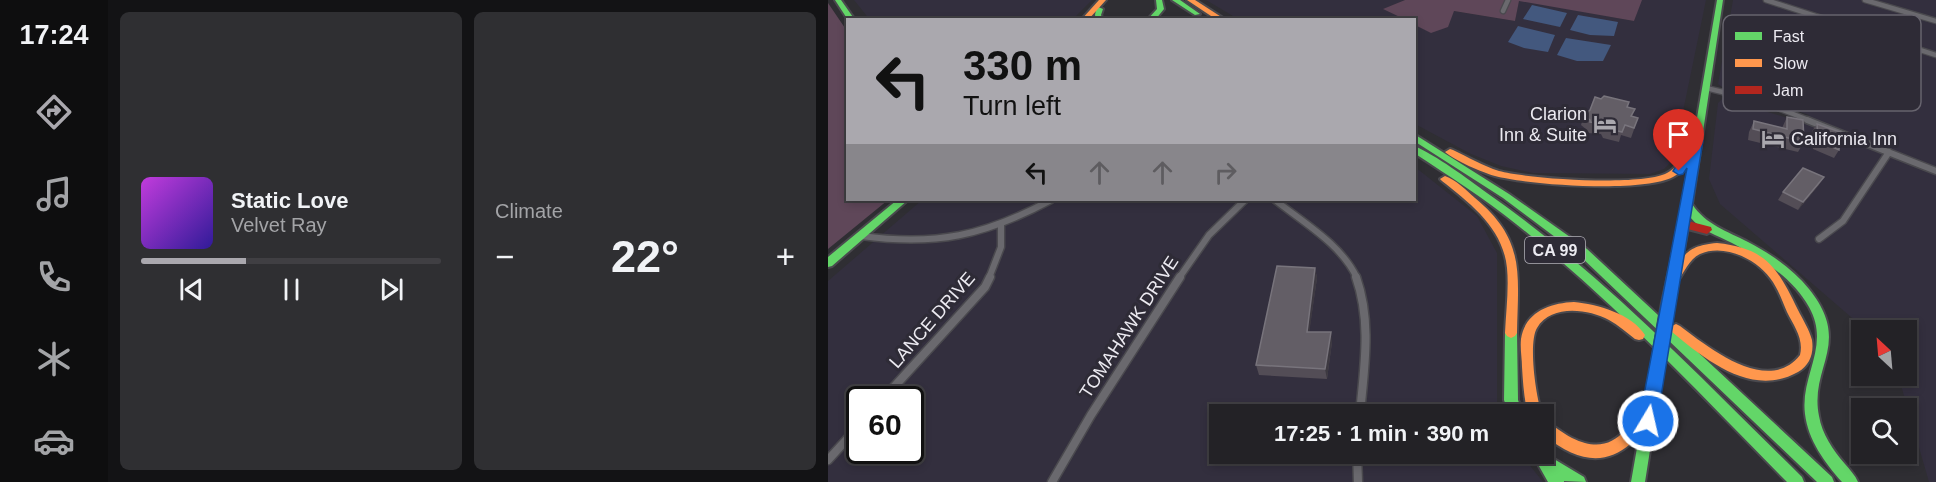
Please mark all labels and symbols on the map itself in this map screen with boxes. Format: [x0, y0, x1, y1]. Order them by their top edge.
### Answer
legend [1723, 15, 1921, 111]
text: Fast [1773, 28, 1805, 45]
text: Slow [1773, 55, 1808, 72]
text: Jam [1773, 82, 1803, 99]
place label: Clarion Inn & Suite [1499, 104, 1587, 145]
pin [1653, 109, 1704, 171]
hotel icon: Clarion Inn & Suite [1592, 111, 1618, 137]
hotel icon: California Inn [1760, 126, 1786, 152]
place label: California Inn [1791, 129, 1897, 149]
road number: CA 99 [1525, 237, 1585, 263]
street label: TOMAHAWK DRIVE [1076, 252, 1182, 402]
street label: LANCE DRIVE [885, 268, 979, 372]
north arrow [1851, 320, 1917, 386]
speed limit sign: 60 [846, 386, 924, 464]
position arrow [1616, 389, 1680, 453]

